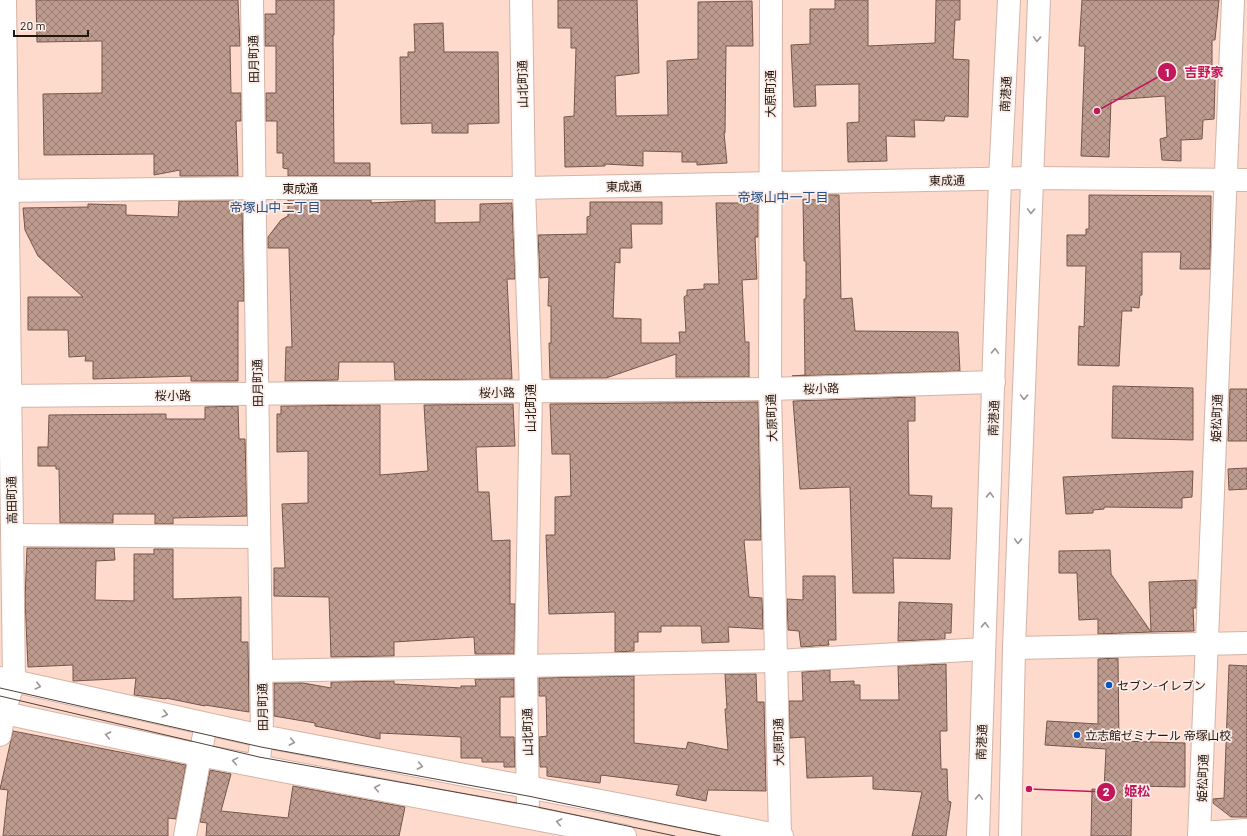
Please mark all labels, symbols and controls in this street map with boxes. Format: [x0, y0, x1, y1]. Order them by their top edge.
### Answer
scale bar [14, 12, 88, 38]
text: 20 m [20, 18, 46, 32]
street label: 田月町通 [246, 35, 260, 83]
one-way arrow [1033, 36, 1042, 42]
street label: 山北町通 [515, 60, 529, 108]
callout: 吉野家 [1157, 60, 1232, 85]
text: 吉野家 [1184, 64, 1224, 80]
text: 1 [1165, 65, 1169, 79]
street label: 大原町通 [763, 70, 777, 118]
street label: 南港通 [997, 76, 1013, 112]
street label: 東成通 [929, 173, 965, 187]
street label: 東成通 [606, 179, 642, 193]
street label: 東成通 [282, 181, 318, 195]
district label: 帝塚山中一丁目 [737, 189, 829, 205]
district label: 帝塚山中二丁目 [229, 199, 321, 215]
one-way arrow [1027, 208, 1035, 214]
one-way arrow [991, 348, 999, 354]
street label: 田月町通 [250, 359, 264, 407]
street label: 桜小路 [803, 380, 839, 396]
street label: 山北町通 [523, 384, 537, 432]
street label: 桜小路 [479, 385, 515, 399]
street label: 桜小路 [155, 388, 191, 402]
street label: 大原町通 [763, 394, 779, 442]
one-way arrow [1020, 394, 1028, 400]
street label: 姫松町通 [1208, 394, 1224, 442]
street label: 南港通 [985, 400, 1001, 436]
street label: 高田町通 [4, 476, 18, 524]
one-way arrow [986, 492, 994, 498]
one-way arrow [1014, 538, 1023, 544]
one-way arrow [981, 622, 989, 628]
place label: セブン-イレブン [1117, 678, 1206, 692]
marker: セブン-イレブン [1104, 680, 1114, 690]
one-way arrow [35, 681, 41, 689]
street label: 田月町通 [255, 683, 269, 731]
street label: 山北町通 [520, 708, 534, 756]
one-way arrow [162, 710, 168, 718]
street label: 大原町通 [771, 718, 785, 766]
street label: 南港通 [973, 724, 989, 760]
place label: 立志館ゼミナール 帝塚山校 [1085, 728, 1231, 742]
marker: 立志館ゼミナール 帝塚山校 [1072, 730, 1082, 740]
one-way arrow [105, 732, 111, 740]
one-way arrow [289, 737, 295, 745]
street label: 姫松町通 [1194, 754, 1210, 802]
one-way arrow [232, 758, 238, 766]
one-way arrow [417, 762, 423, 770]
callout: 姫松 [1096, 779, 1158, 804]
text: 姫松 [1124, 783, 1150, 799]
one-way arrow [373, 784, 380, 793]
text: 2 [1103, 784, 1110, 798]
one-way arrow [975, 794, 983, 800]
one-way arrow [556, 819, 563, 827]

